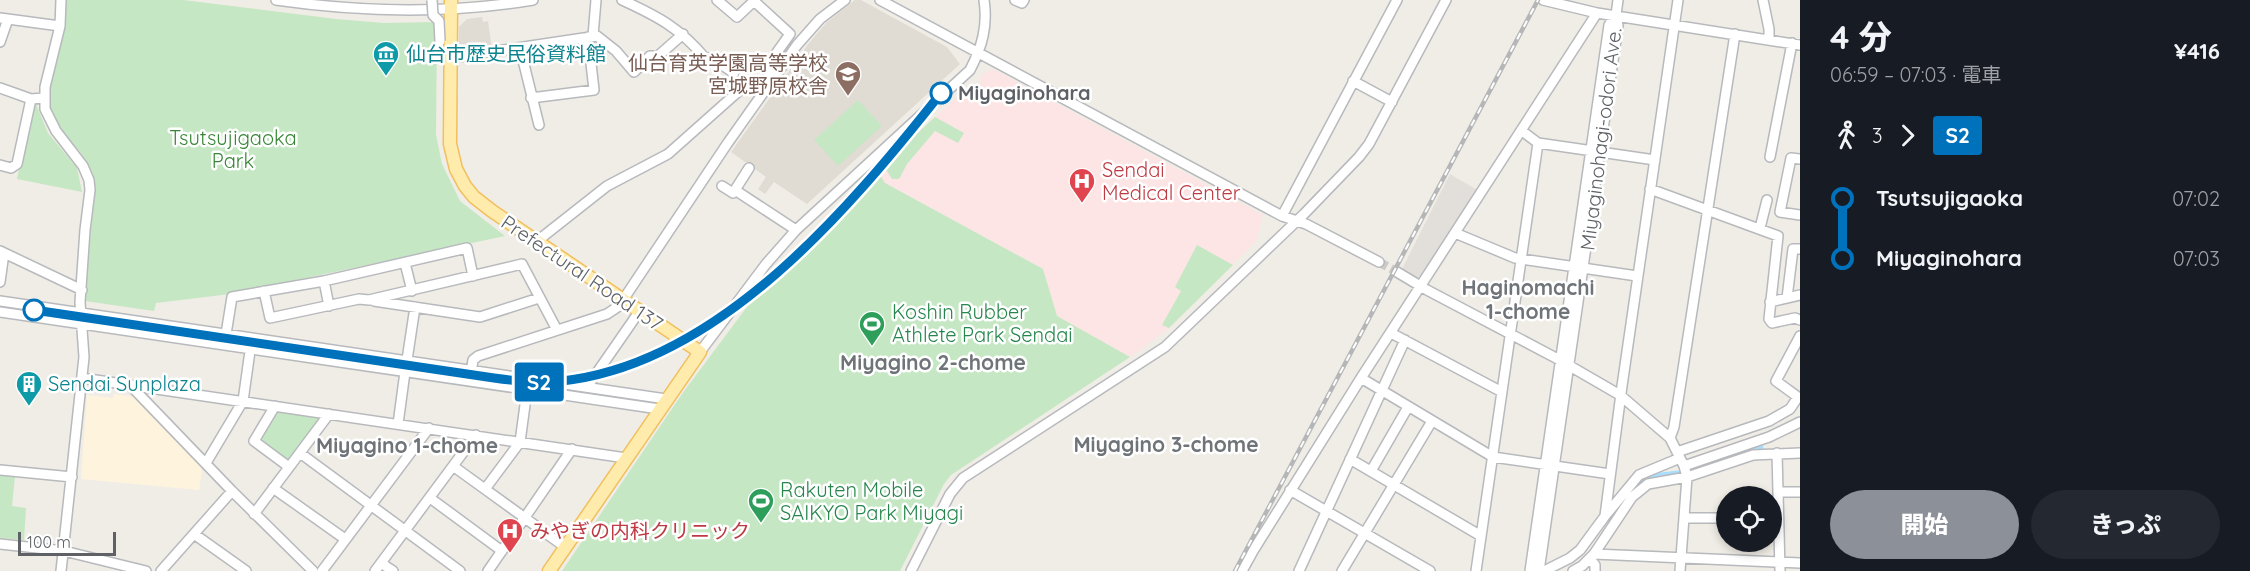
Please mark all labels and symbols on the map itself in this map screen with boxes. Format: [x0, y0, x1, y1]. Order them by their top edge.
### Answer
street label: Miyaginohagi-odori Ave. [1574, 26, 1627, 252]
museum icon: 仙台市歴史民俗資料館 [371, 39, 401, 77]
place label: 仙台市歴史民俗資料館 [406, 41, 606, 66]
place label: 仙台育英学園高等学校 宮城野原校舎 [628, 50, 828, 98]
school or university icon: 仙台育英学園高等学校 宮城野原校舎 [833, 59, 863, 97]
place label: Miyaginohara [958, 80, 1091, 105]
marker: Miyaginohara [930, 82, 952, 104]
park label: Tsutsujigaoka Park [169, 125, 297, 173]
place label: Sendai Medical Center [1102, 157, 1241, 205]
hospital icon: Sendai Medical Center [1067, 166, 1097, 204]
street label: Prefectural Road 137 [497, 209, 668, 336]
district label: Haginomachi 1-chome [1462, 274, 1595, 324]
unlabelled marker [23, 299, 45, 321]
place label: Koshin Rubber Athlete Park Sendai [892, 299, 1073, 347]
sports icon: Koshin Rubber Athlete Park Sendai [857, 309, 887, 347]
district label: Miyagino 2-chome [840, 349, 1026, 375]
line badge: S2 [512, 362, 566, 401]
building icon: Sendai Sunplaza [14, 369, 44, 407]
place label: Sendai Sunplaza [48, 371, 201, 396]
district label: Miyagino 3-chome [1073, 431, 1259, 457]
district label: Miyagino 1-chome [316, 432, 498, 458]
place label: Rakuten Mobile SAIKYO Park Miyagi [780, 477, 963, 525]
sports icon: Rakuten Mobile SAIKYO Park Miyagi [746, 486, 776, 524]
hospital icon: みやぎの内科クリニック [495, 516, 525, 554]
place label: みやぎの内科クリニック [530, 518, 750, 543]
scale bar [18, 529, 116, 556]

